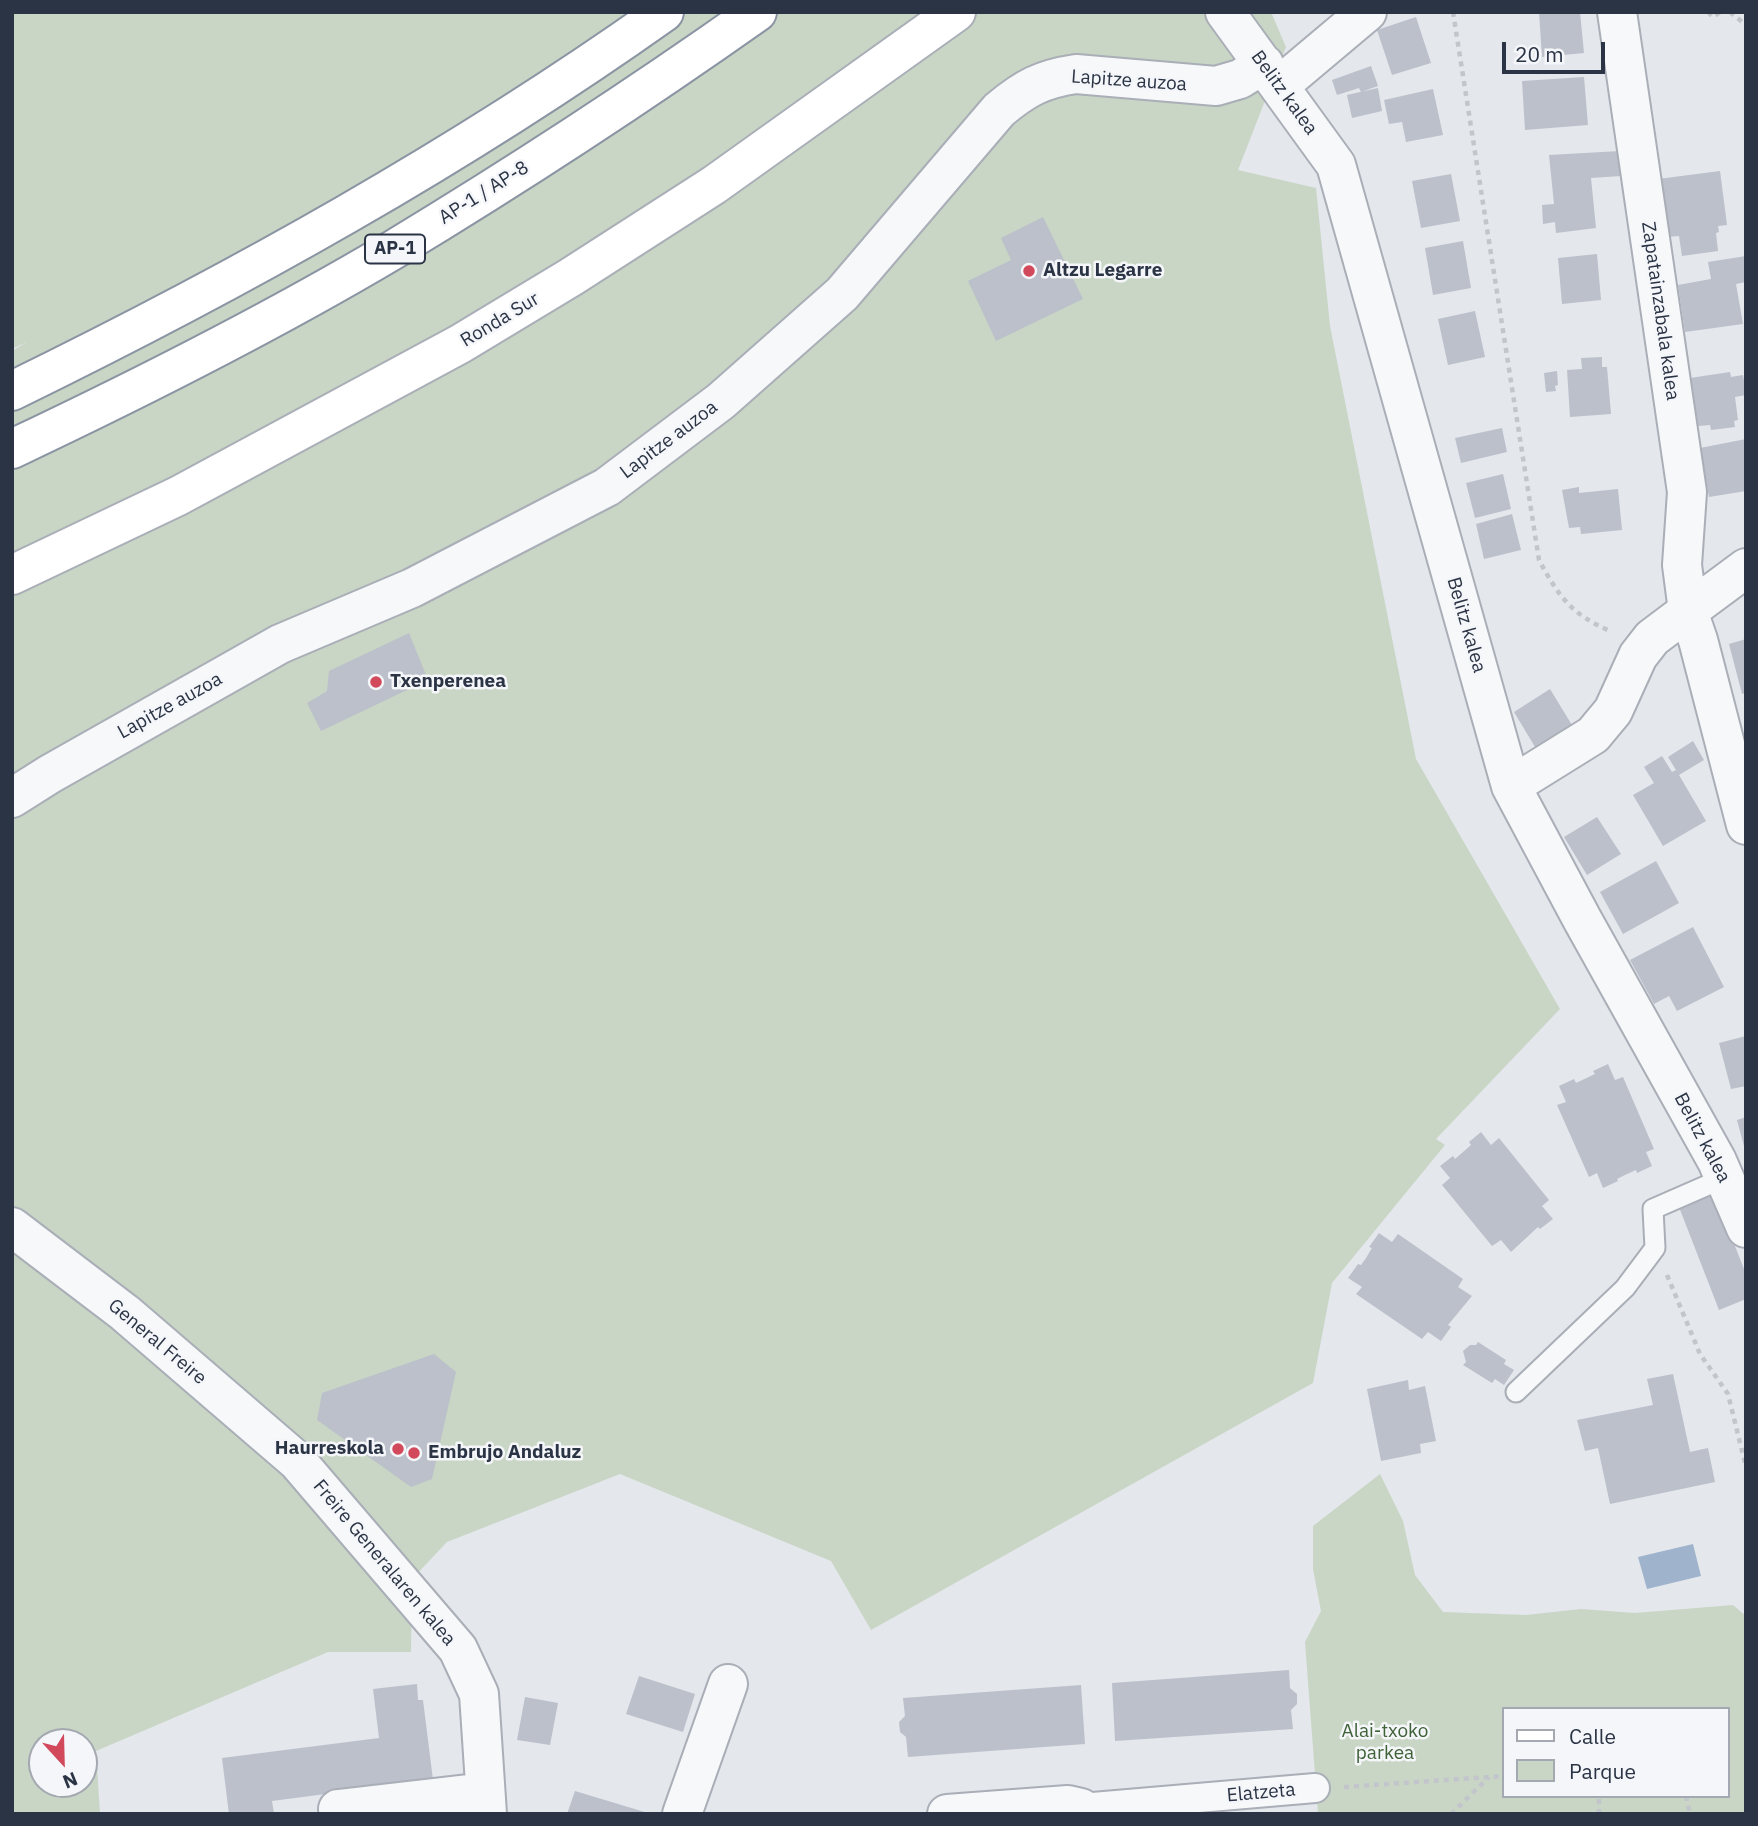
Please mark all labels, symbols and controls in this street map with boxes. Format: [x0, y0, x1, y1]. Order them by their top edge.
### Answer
scale bar [1506, 28, 1609, 72]
text: 20 m [1515, 40, 1564, 68]
street label: Belitz kalea [1246, 46, 1322, 140]
street label: Lapitze auzoa [1070, 66, 1188, 96]
street label: AP-1 / AP-8 [435, 156, 533, 230]
street label: Zapatainzabala kalea [1636, 220, 1684, 402]
road number: AP-1 [365, 234, 425, 264]
place label: Altzu Legarre [1043, 260, 1162, 282]
marker: Altzu Legarre [1021, 263, 1037, 279]
street label: Ronda Sur [457, 288, 543, 352]
street label: Lapitze auzoa [616, 396, 722, 484]
street label: Belitz kalea [1441, 574, 1491, 676]
street label: Lapitze auzoa [114, 668, 226, 744]
place label: Txenperenea [390, 671, 506, 693]
marker: Txenperenea [368, 674, 384, 690]
street label: Belitz kalea [1669, 1089, 1735, 1187]
street label: General Freire [103, 1294, 211, 1390]
place label: Haurreskola [275, 1438, 384, 1460]
marker: Haurreskola [390, 1441, 406, 1457]
place label: Embrujo Andaluz [428, 1442, 581, 1464]
marker: Embrujo Andaluz [406, 1445, 422, 1461]
street label: Freire Generalaren kalea [308, 1475, 460, 1651]
legend [1502, 1707, 1730, 1798]
park label: Alai-txoko parkea [1342, 1721, 1428, 1765]
text: Calle [1569, 1722, 1616, 1750]
north arrow [28, 1728, 98, 1798]
text: Parque [1569, 1757, 1636, 1785]
text: N [59, 1767, 81, 1794]
street label: Elatzeta [1226, 1779, 1296, 1807]

